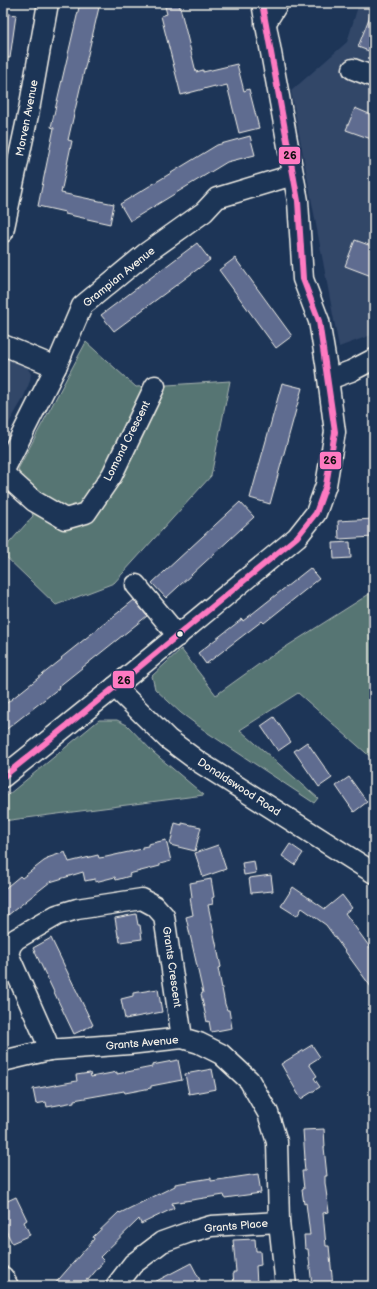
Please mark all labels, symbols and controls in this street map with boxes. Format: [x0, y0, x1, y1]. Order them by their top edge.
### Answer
street label: Morven Avenue [13, 78, 41, 157]
line badge: 26 [278, 146, 301, 165]
text: 26 [283, 149, 297, 162]
street label: Grampian Avenue [80, 244, 158, 310]
street label: Lomond Crescent [101, 398, 153, 483]
line badge: 26 [319, 451, 342, 470]
text: 26 [323, 454, 337, 467]
unlabelled marker [175, 629, 185, 639]
line badge: 26 [112, 670, 135, 689]
text: 26 [117, 674, 131, 687]
street label: Donaldswood Road [195, 755, 283, 819]
street label: Grants Crescent [160, 926, 184, 1009]
street label: Grants Avenue [105, 1033, 179, 1053]
street label: Grants Place [204, 1217, 269, 1235]

